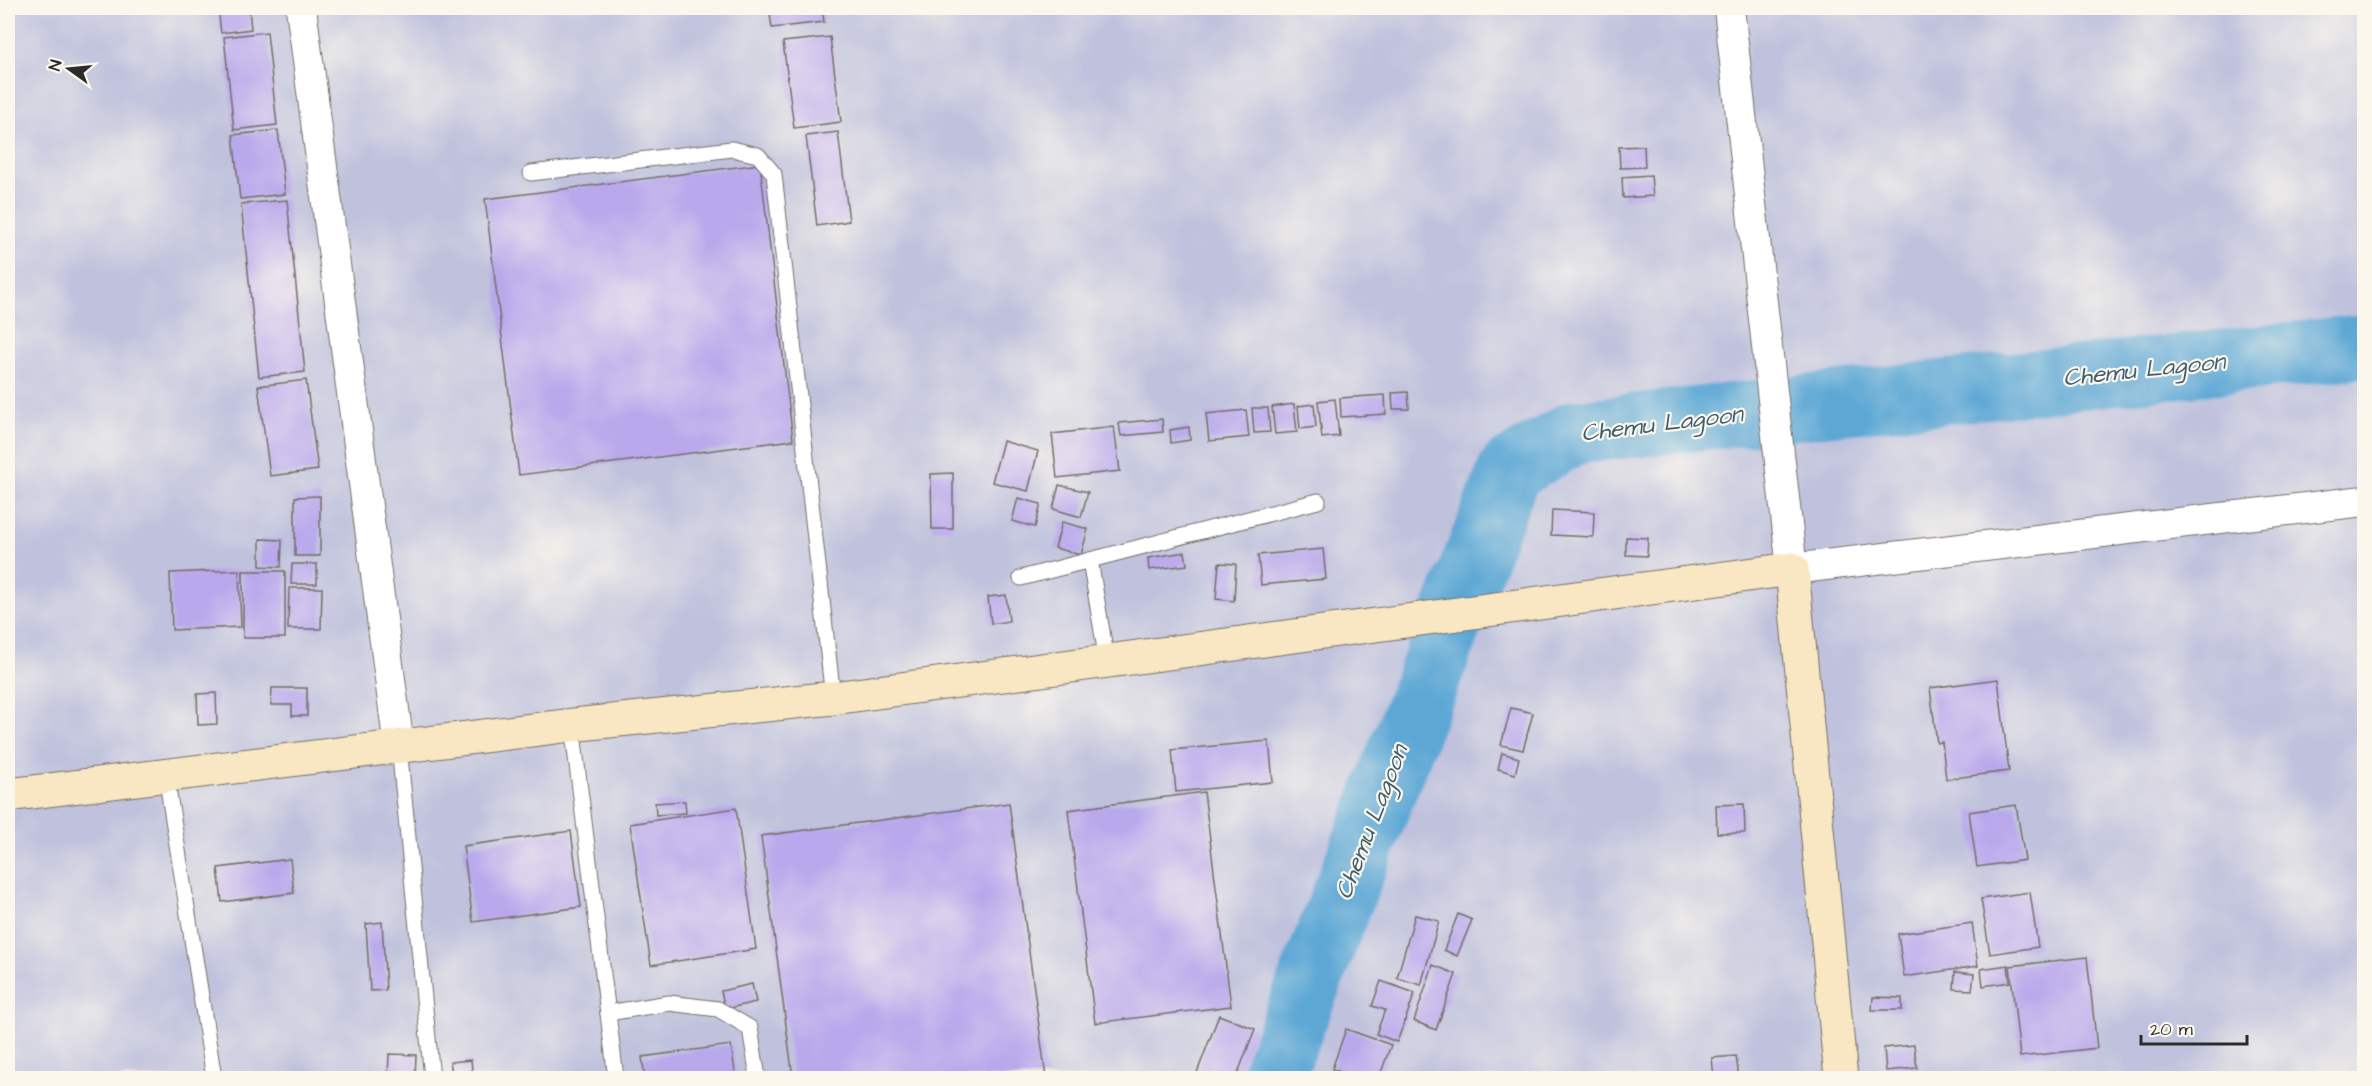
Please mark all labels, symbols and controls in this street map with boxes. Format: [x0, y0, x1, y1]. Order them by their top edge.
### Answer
north arrow [39, 39, 99, 99]
text: N [44, 58, 67, 73]
water label: Chemu Lagoon [2061, 344, 2229, 396]
water label: Chemu Lagoon [1579, 397, 1747, 452]
water label: Chemu Lagoon [1327, 738, 1419, 904]
scale bar [2141, 1008, 2248, 1046]
text: 20 m [2150, 1017, 2193, 1042]

